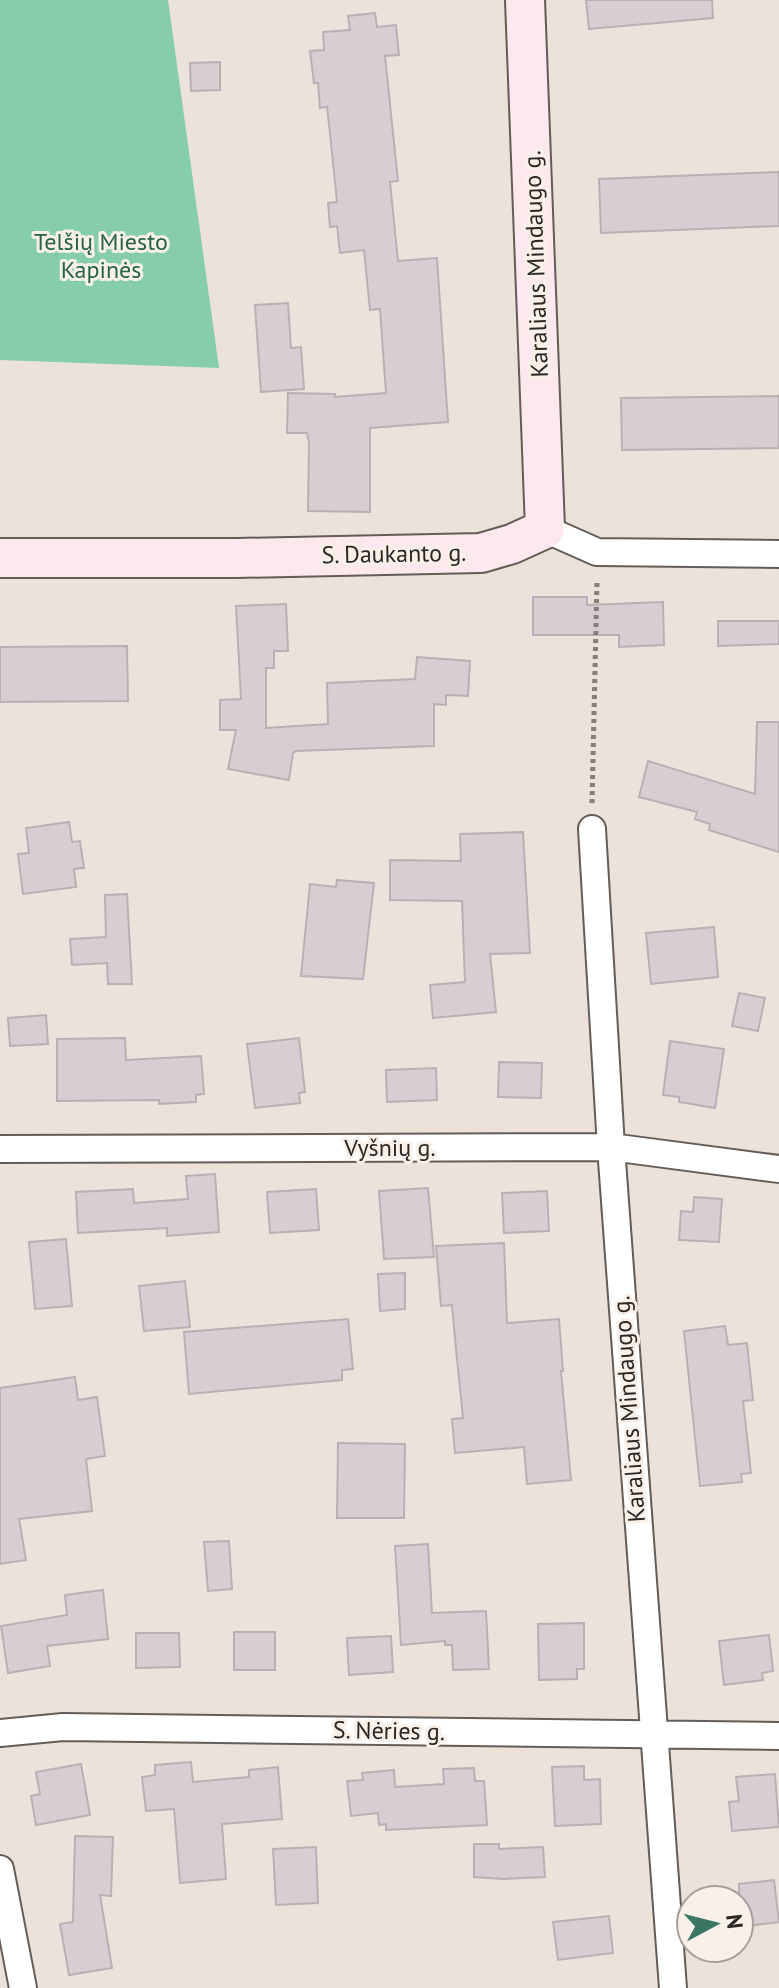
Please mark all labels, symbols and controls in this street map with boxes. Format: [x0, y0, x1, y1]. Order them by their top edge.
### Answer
street label: Karaliaus Mindaugo g. [516, 150, 555, 378]
park label: Telšių Miesto Kapinės [34, 226, 168, 285]
street label: S. Daukanto g. [321, 537, 467, 570]
street label: Vyšnių g. [343, 1132, 436, 1163]
street label: Karaliaus Mindaugo g. [605, 1295, 652, 1523]
street label: S. Nėries g. [333, 1714, 445, 1747]
north arrow [675, 1884, 755, 1964]
text: N [720, 1913, 750, 1930]

